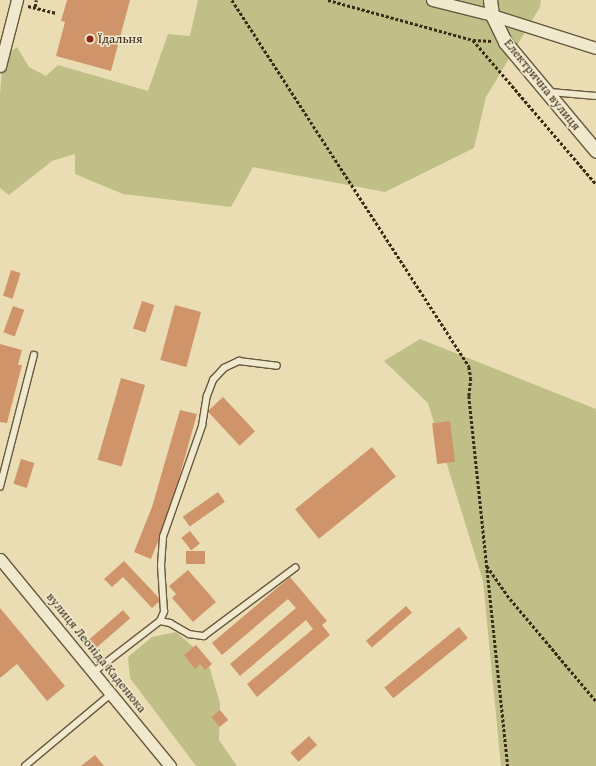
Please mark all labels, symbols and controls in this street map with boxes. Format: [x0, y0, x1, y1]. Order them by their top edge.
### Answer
place label: Їдальня [98, 31, 143, 47]
marker: Їдальня [85, 34, 95, 44]
street label: Електрична вулиця [500, 36, 584, 134]
street label: вулиця Леоніда Каденюка [43, 590, 149, 716]

